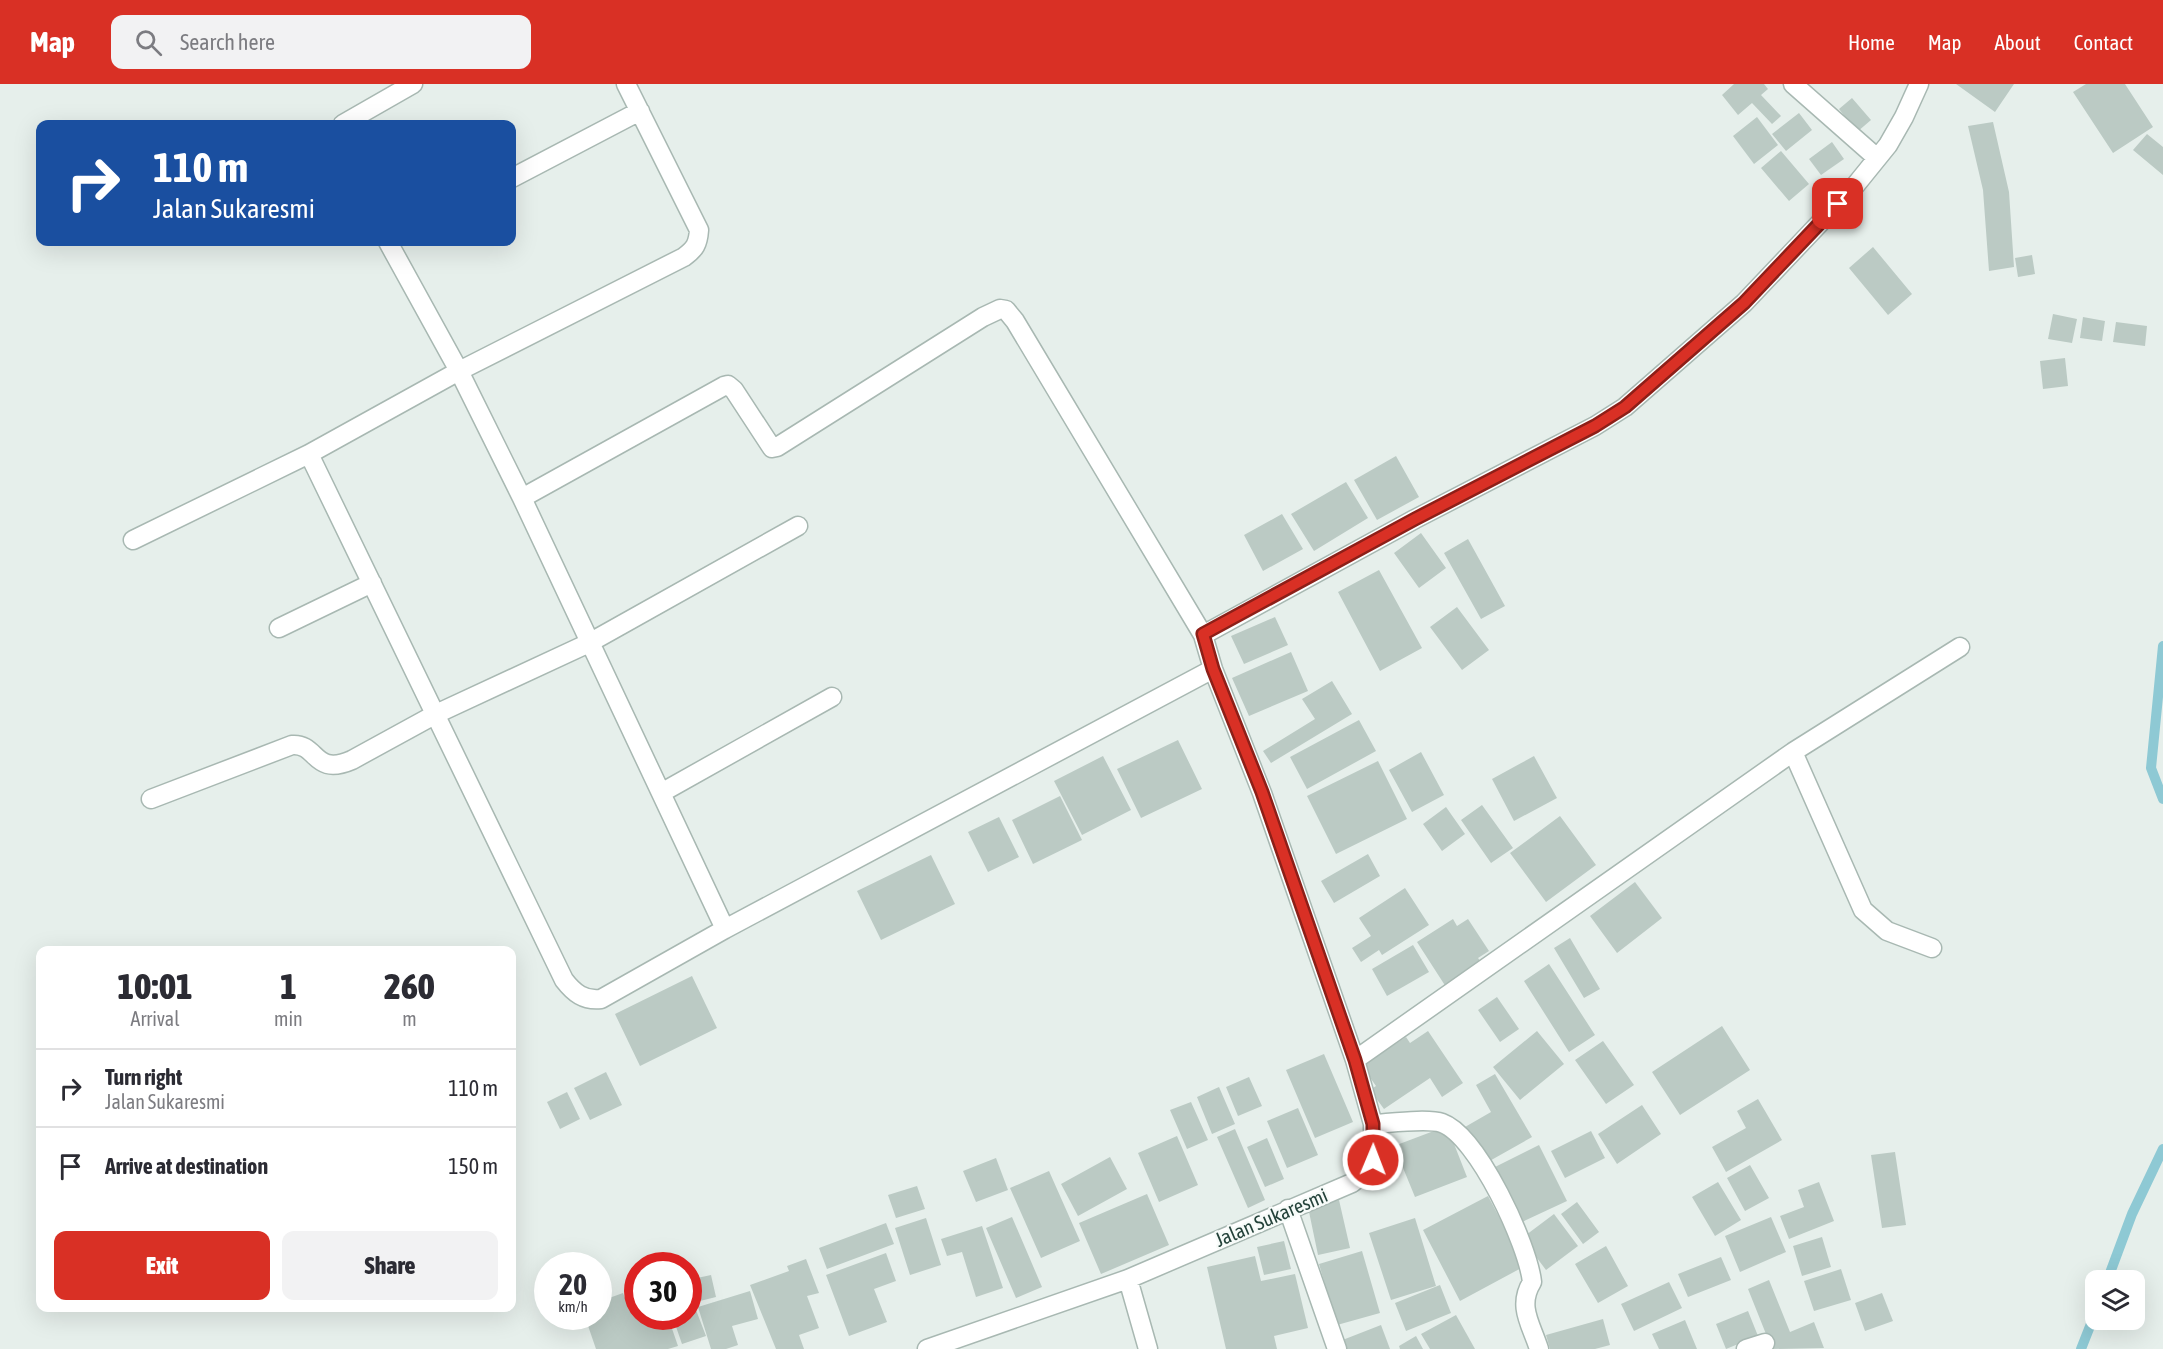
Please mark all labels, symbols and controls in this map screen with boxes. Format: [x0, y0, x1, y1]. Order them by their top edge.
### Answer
search box [111, 15, 531, 69]
text: Map [30, 26, 75, 58]
icon: search [132, 26, 165, 59]
text: Search here [180, 29, 275, 55]
text: Home [1848, 30, 1895, 54]
text: Map [1928, 30, 1962, 54]
text: About [1995, 30, 2041, 54]
text: Contact [2074, 30, 2133, 54]
text: 110 m [153, 143, 248, 191]
icon: right [54, 144, 132, 222]
pin [1812, 178, 1863, 229]
icon: arrive [1821, 187, 1854, 220]
text: Jalan Sukaresmi [153, 193, 315, 224]
text: 10:01 [117, 965, 193, 1007]
text: 1 [280, 965, 297, 1007]
text: 260 [384, 965, 435, 1007]
text: Arrival [131, 1007, 179, 1030]
text: min [274, 1007, 303, 1030]
text: m [402, 1007, 417, 1030]
text: Turn right [105, 1064, 182, 1090]
icon: right [54, 1072, 87, 1105]
text: 110 m [448, 1075, 498, 1101]
text: Jalan Sukaresmi [105, 1090, 225, 1113]
position arrow [1341, 1128, 1405, 1192]
icon: arrive [54, 1150, 87, 1183]
text: Arrive at destination [105, 1153, 268, 1179]
text: 150 m [448, 1153, 498, 1179]
street label: Jalan Sukaresmi [1211, 1183, 1331, 1251]
button: Exit [54, 1231, 270, 1300]
button: Share [282, 1231, 498, 1300]
speed limit sign: 30 [624, 1252, 702, 1330]
text: 20 [559, 1267, 587, 1301]
map controls [2085, 1270, 2145, 1330]
button: layers [2085, 1270, 2145, 1330]
text: km/h [558, 1298, 588, 1315]

